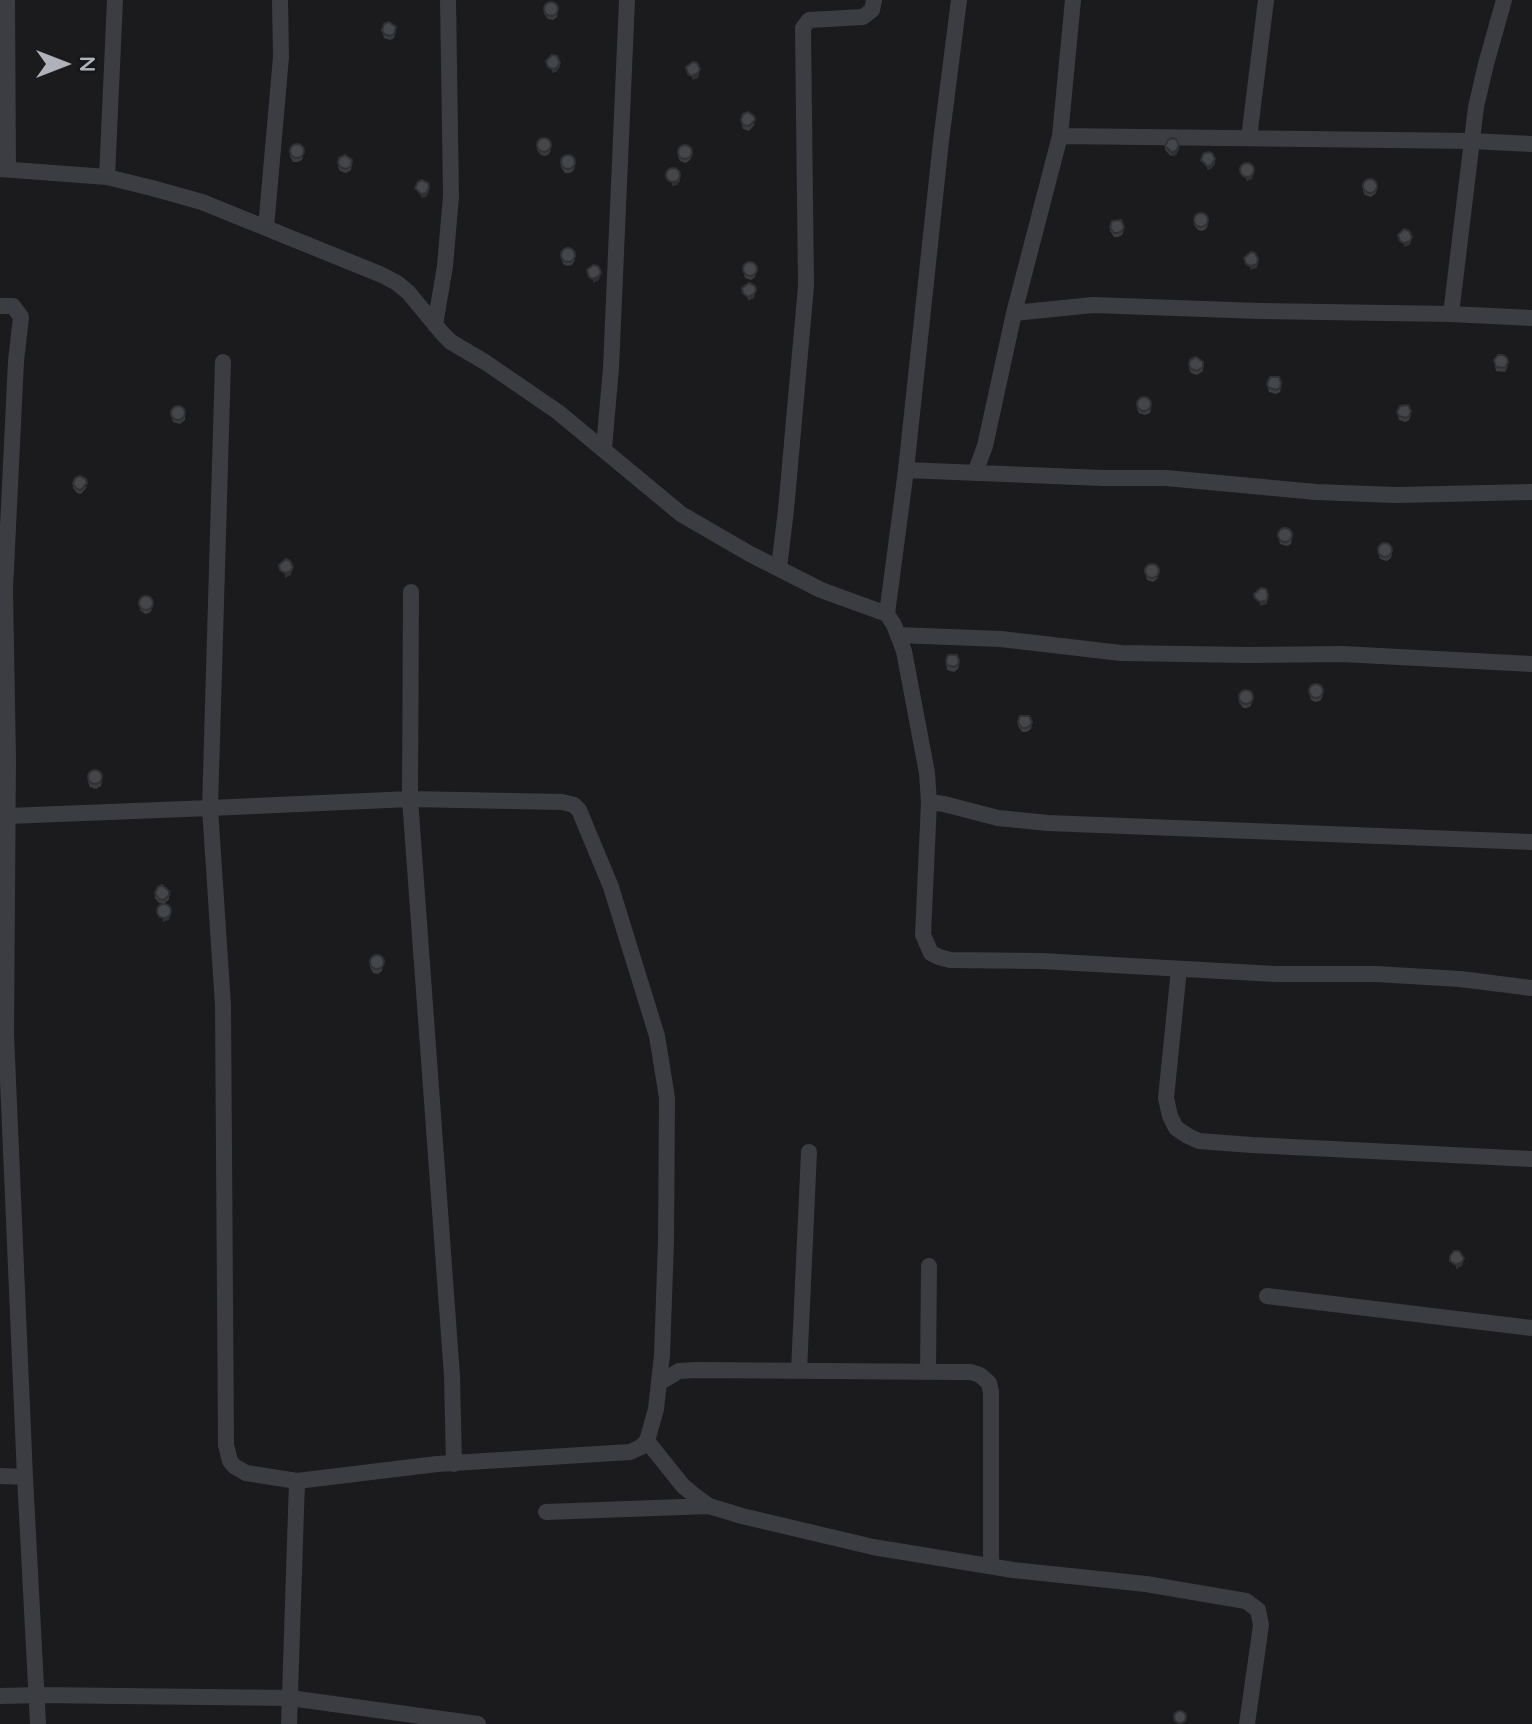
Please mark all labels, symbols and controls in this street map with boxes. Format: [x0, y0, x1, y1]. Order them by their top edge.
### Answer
north arrow [24, 24, 104, 104]
text: N [74, 56, 102, 72]

